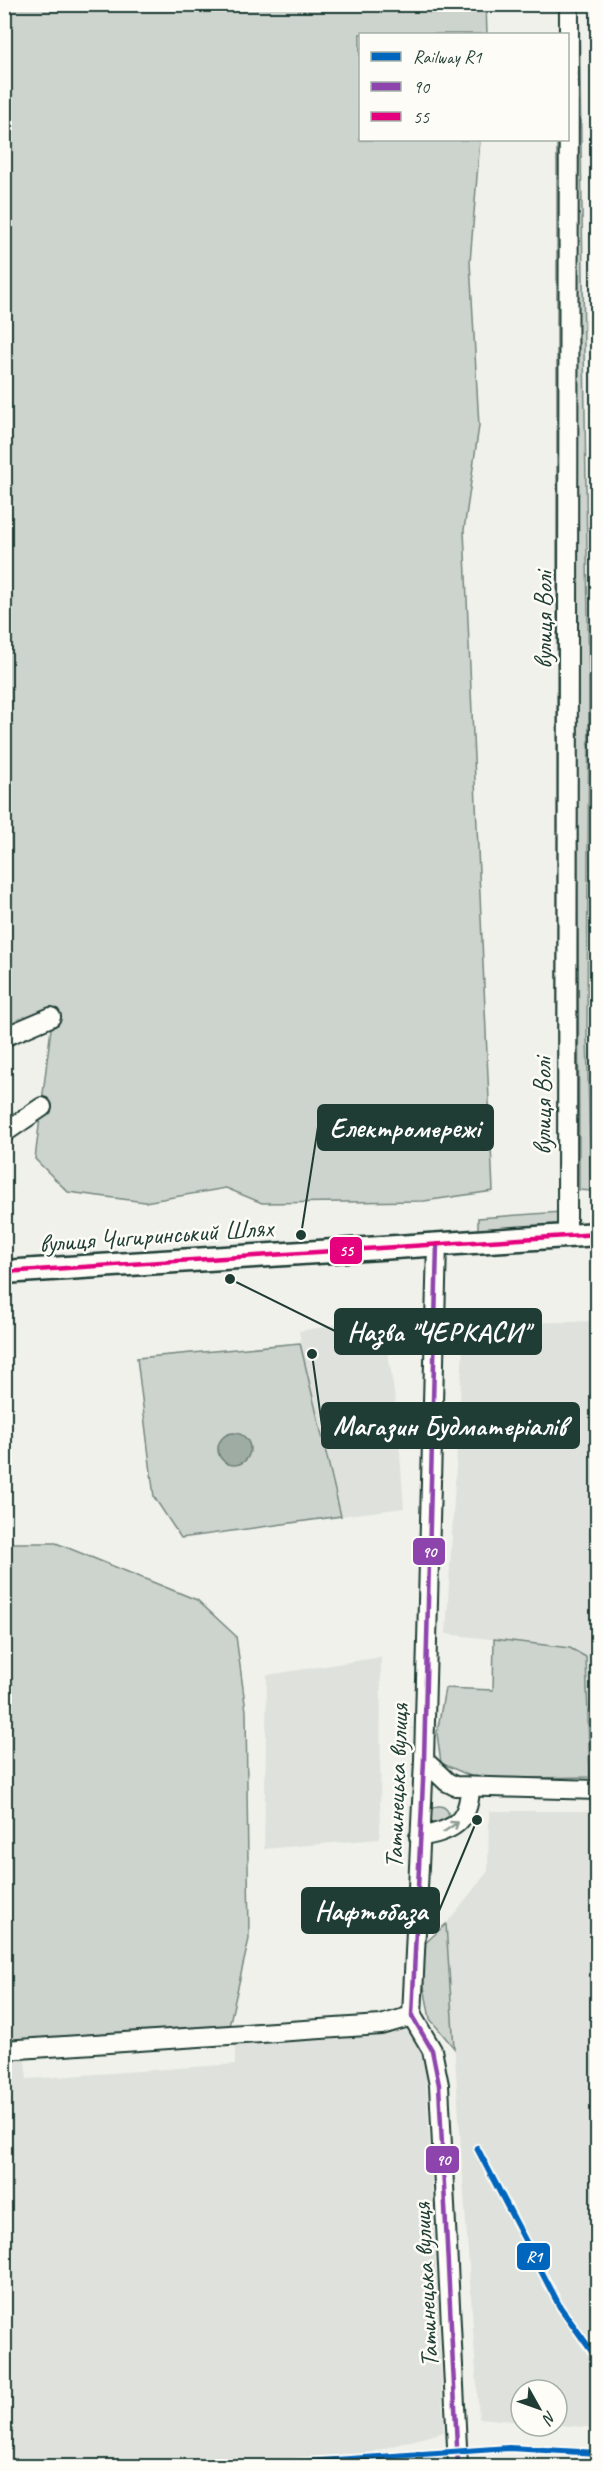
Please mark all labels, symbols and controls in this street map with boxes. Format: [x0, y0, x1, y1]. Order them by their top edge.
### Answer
legend [359, 33, 569, 141]
text: Railway R1 [413, 46, 483, 68]
text: 90 [413, 76, 431, 98]
text: 55 [413, 106, 430, 128]
street label: вулиця Волі [527, 568, 560, 669]
street label: вулиця Волі [526, 1054, 559, 1155]
callout: Електромережі [318, 1105, 493, 1150]
text: Електромережі [330, 1111, 484, 1145]
street label: вулиця Чигиринський Шлях [38, 1211, 276, 1260]
line badge: 55 [329, 1236, 363, 1265]
text: 55 [339, 1241, 355, 1261]
callout: Назва "ЧЕРКАСИ" [335, 1309, 541, 1354]
text: Назва "ЧЕРКАСИ" [347, 1315, 534, 1350]
callout: Магазин Будматеріалів [322, 1403, 579, 1448]
text: Магазин Будматеріалів [333, 1409, 573, 1443]
line badge: 90 [412, 1537, 446, 1566]
text: 90 [422, 1542, 438, 1562]
street label: Татинецька вулиця [377, 1701, 416, 1869]
one-way arrow [442, 1821, 458, 1833]
callout: Нафтобаза [302, 1888, 439, 1933]
text: Нафтобаза [315, 1894, 429, 1929]
line badge: 90 [425, 2145, 460, 2174]
text: 90 [436, 2150, 452, 2170]
street label: Татинецька вулиця [405, 2200, 446, 2368]
line badge: R1 [516, 2242, 551, 2271]
text: R1 [526, 2247, 544, 2267]
north arrow [509, 2378, 569, 2438]
text: N [537, 2407, 561, 2430]

